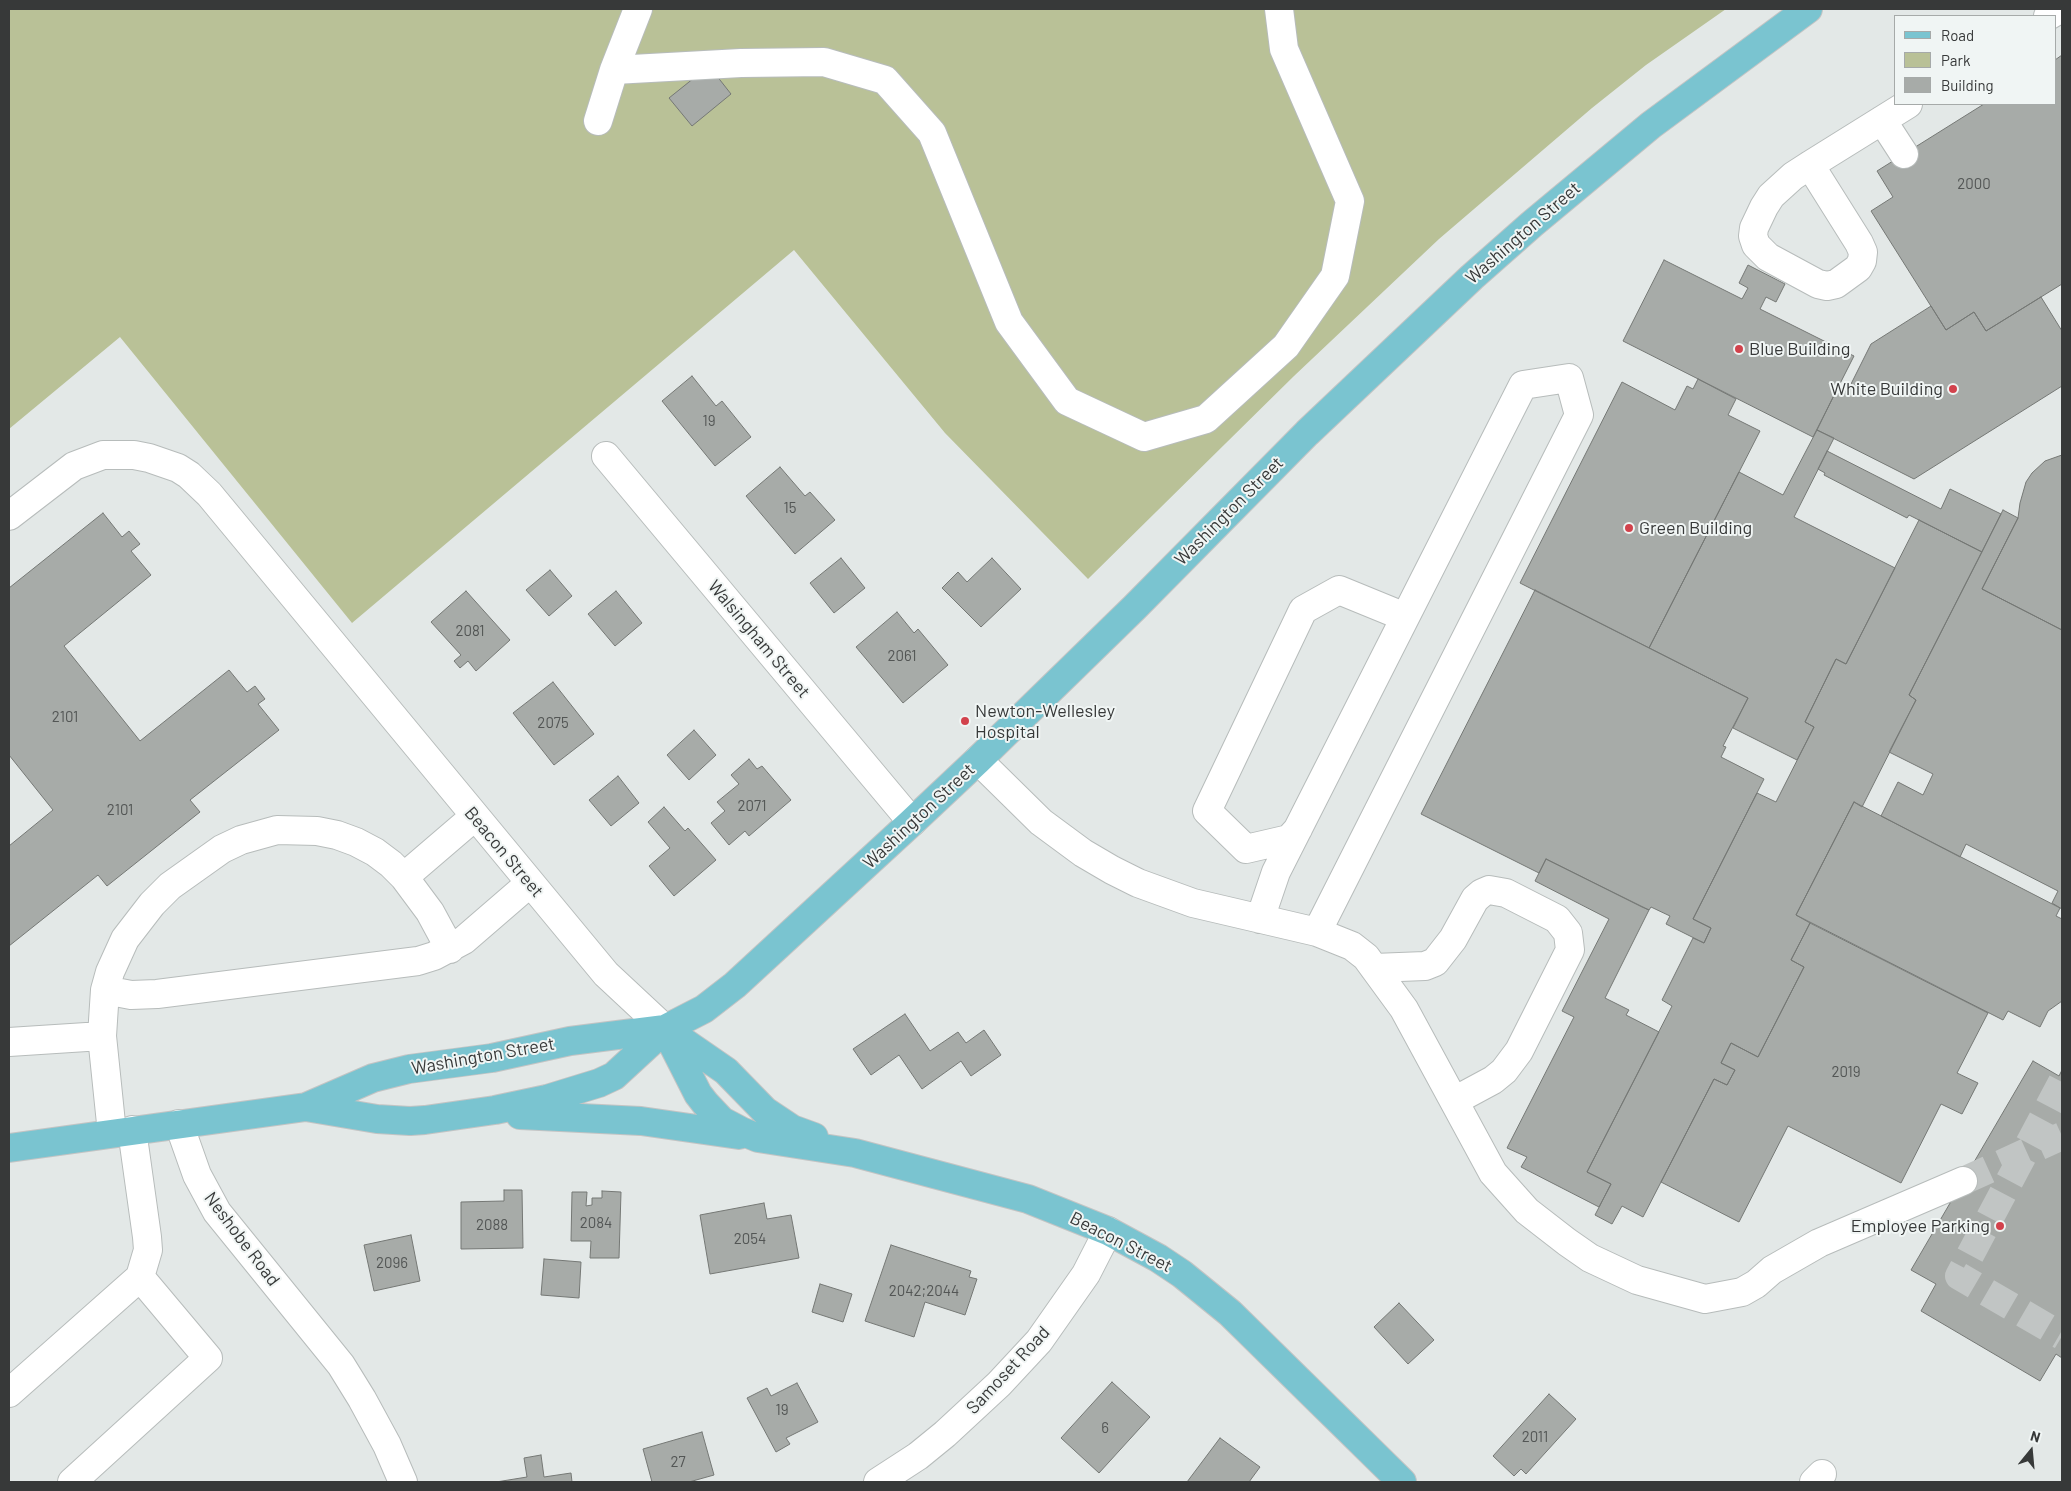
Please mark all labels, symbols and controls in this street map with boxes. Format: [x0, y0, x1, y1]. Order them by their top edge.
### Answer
legend [1894, 15, 2056, 105]
text: Road [1941, 26, 1974, 44]
text: Park [1941, 51, 1970, 69]
text: Building [1941, 76, 1994, 94]
house number: 2000 [1957, 175, 1991, 193]
street label: Washington Street [1461, 177, 1585, 289]
place label: Blue Building [1749, 338, 1850, 360]
marker: Blue Building [1733, 343, 1745, 355]
place label: White Building [1830, 378, 1943, 400]
marker: White Building [1947, 383, 1959, 395]
house number: 19 [702, 412, 716, 430]
street label: Washington Street [1170, 452, 1288, 570]
house number: 15 [784, 499, 796, 517]
place label: Green Building [1639, 517, 1752, 539]
marker: Green Building [1623, 522, 1635, 534]
street label: Walsingham Street [703, 576, 815, 702]
house number: 2081 [455, 622, 485, 640]
house number: 2061 [887, 647, 917, 665]
place label: Newton-Wellesley Hospital [975, 700, 1115, 742]
house number: 2101 [52, 708, 78, 726]
house number: 2075 [537, 714, 569, 732]
marker: Newton-Wellesley Hospital [959, 715, 971, 727]
street label: Washington Street [859, 759, 979, 873]
house number: 2071 [738, 797, 766, 815]
house number: 2101 [107, 801, 133, 819]
street label: Beacon Street [460, 802, 548, 902]
street label: Washington Street [410, 1033, 556, 1079]
house number: 2019 [1831, 1063, 1861, 1081]
street label: Neshobe Road [200, 1188, 284, 1290]
street label: Beacon Street [1066, 1207, 1176, 1277]
house number: 2084 [580, 1214, 612, 1232]
place label: Employee Parking [1851, 1215, 1990, 1237]
house number: 2088 [476, 1216, 508, 1234]
marker: Employee Parking [1994, 1220, 2006, 1232]
house number: 2054 [734, 1230, 766, 1248]
house number: 2096 [376, 1254, 408, 1272]
house number: 2042;2044 [889, 1282, 959, 1300]
street label: Samoset Road [962, 1322, 1054, 1418]
house number: 19 [775, 1401, 789, 1419]
house number: 6 [1101, 1419, 1109, 1437]
north arrow [2006, 1426, 2056, 1476]
text: N [2029, 1427, 2042, 1446]
house number: 2011 [1522, 1428, 1548, 1446]
house number: 27 [670, 1453, 686, 1471]

